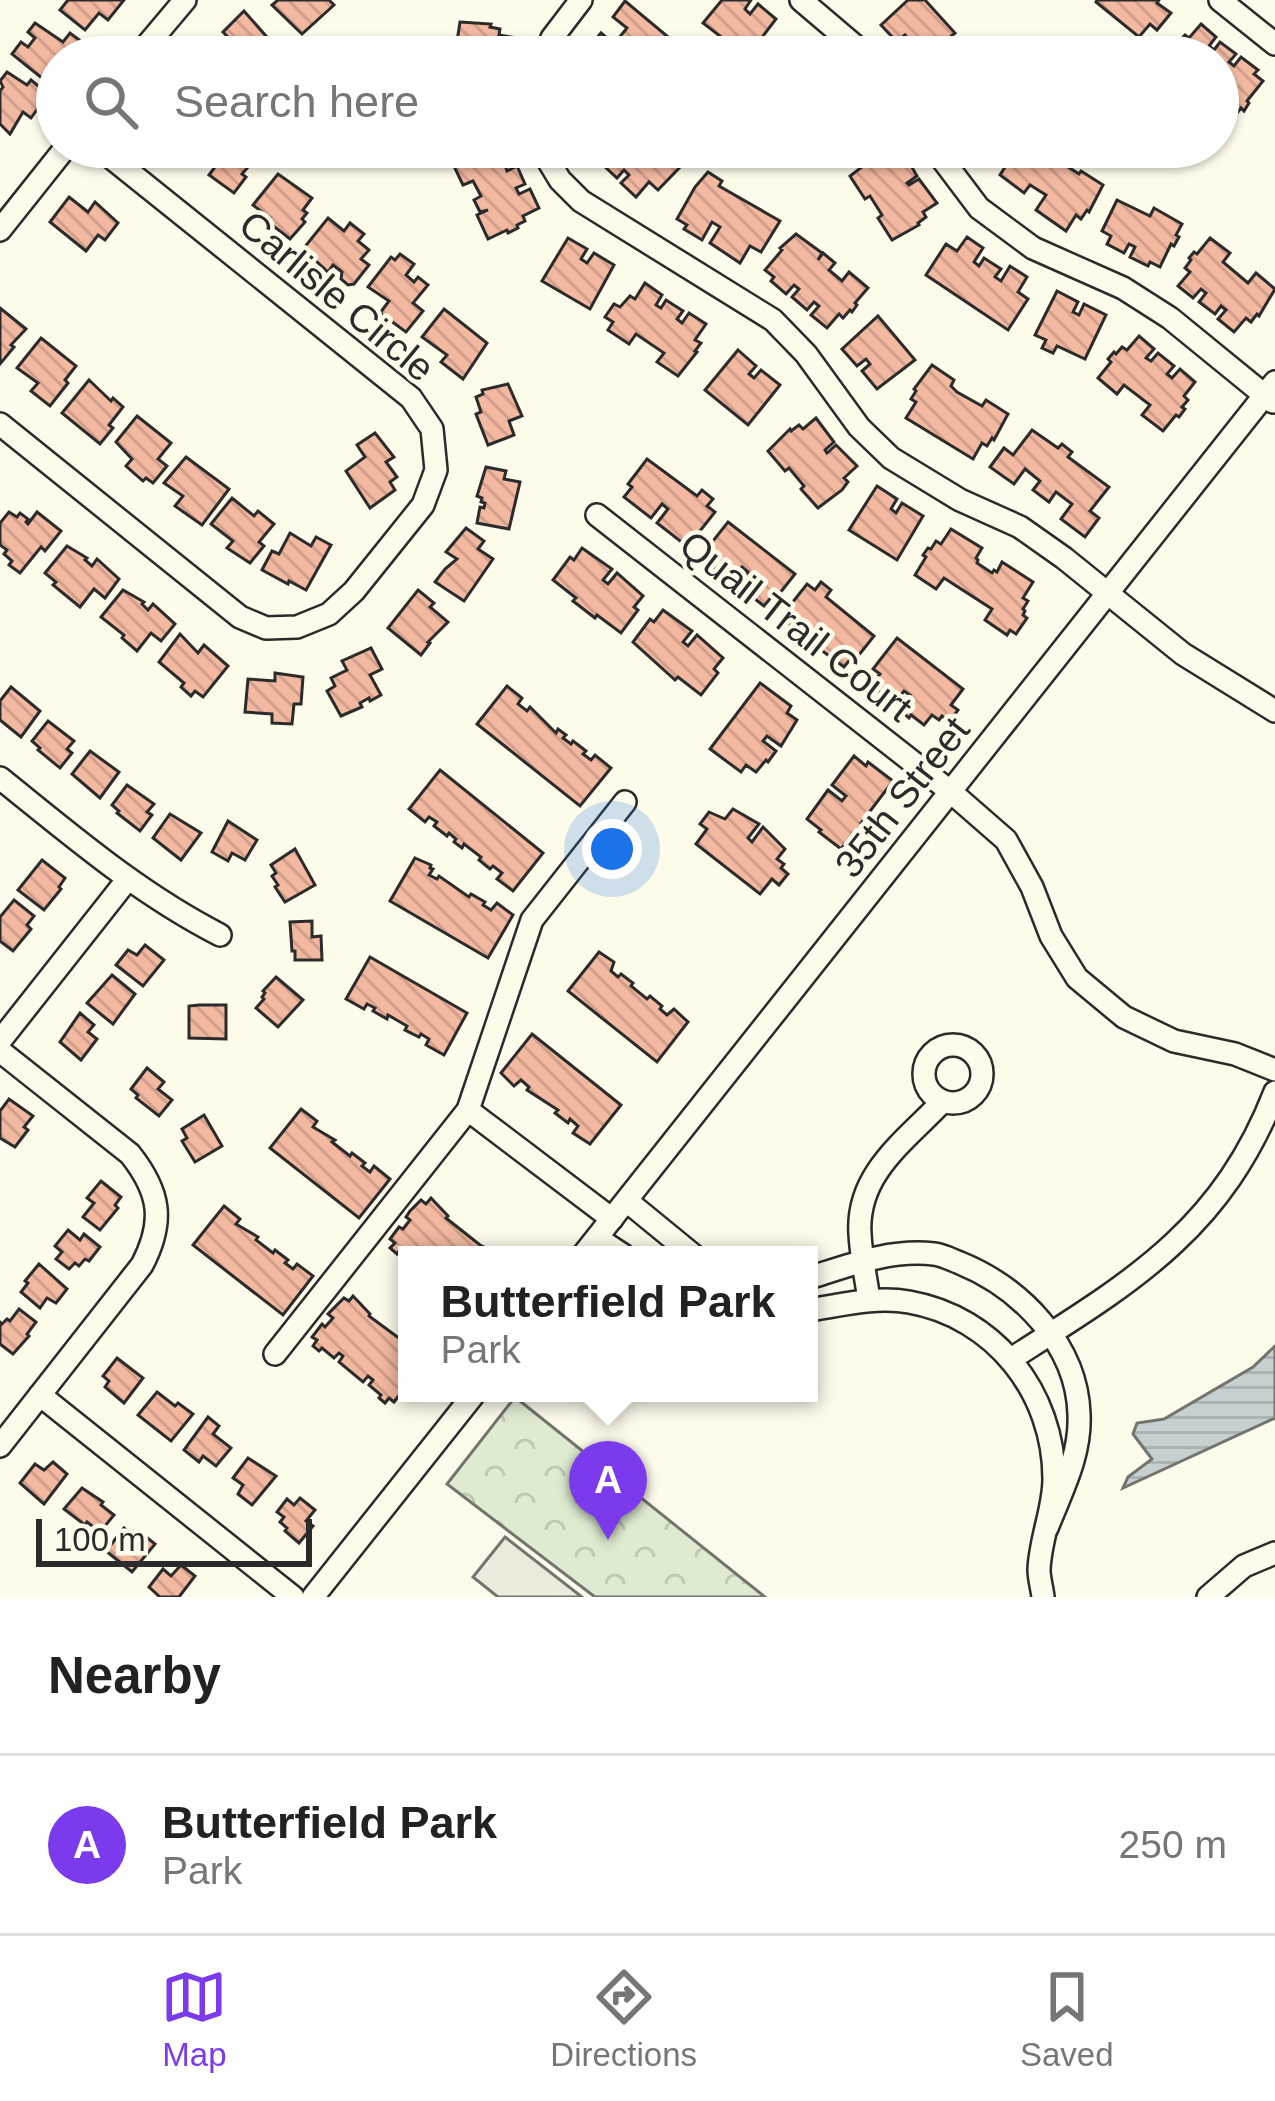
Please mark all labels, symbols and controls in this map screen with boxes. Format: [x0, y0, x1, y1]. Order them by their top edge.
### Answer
search box [36, 36, 1239, 168]
icon: search [78, 69, 144, 135]
text: Search here [174, 76, 419, 127]
street label: Carlisle Circle [231, 202, 443, 390]
street label: Quail Trail Court [672, 522, 920, 730]
street label: 35th Street [826, 708, 978, 885]
your location [582, 819, 642, 879]
popup [398, 1246, 818, 1402]
text: Butterfield Park [440, 1276, 776, 1327]
text: Park [440, 1328, 521, 1371]
pin: A [569, 1441, 647, 1540]
scale bar [36, 1513, 312, 1566]
text: 100 m [54, 1521, 146, 1558]
text: Nearby [48, 1647, 221, 1704]
text: Butterfield Park [162, 1797, 497, 1848]
text: A [73, 1823, 101, 1866]
text: 250 m [1119, 1823, 1227, 1866]
text: Park [162, 1849, 242, 1892]
tab: Map [161, 1964, 227, 2074]
tab: Directions [550, 1964, 697, 2074]
tab: Saved [1020, 1964, 1114, 2074]

